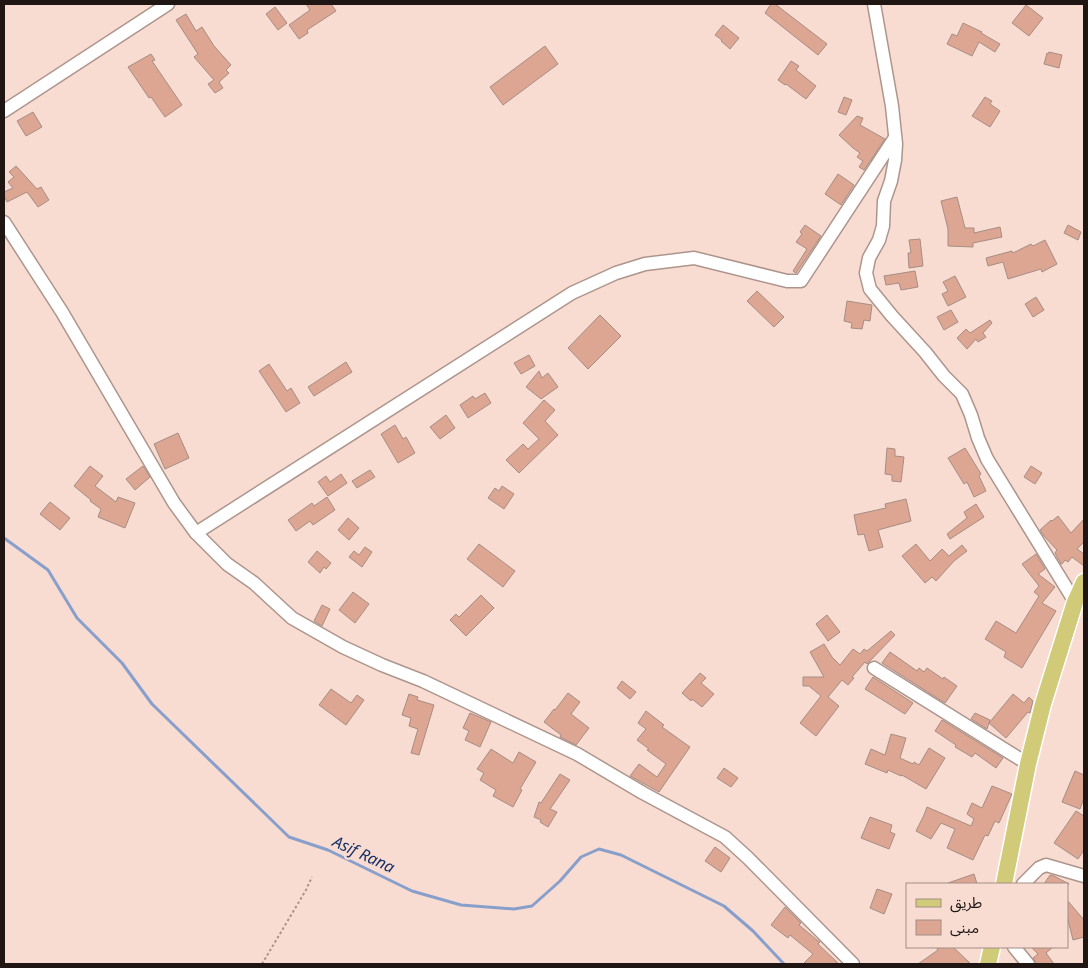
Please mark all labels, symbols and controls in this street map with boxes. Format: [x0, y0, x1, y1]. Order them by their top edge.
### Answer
water label: Asif Rana [329, 830, 399, 878]
legend [906, 883, 1068, 948]
text: طريق [950, 892, 982, 913]
text: مبنى [950, 917, 979, 937]

